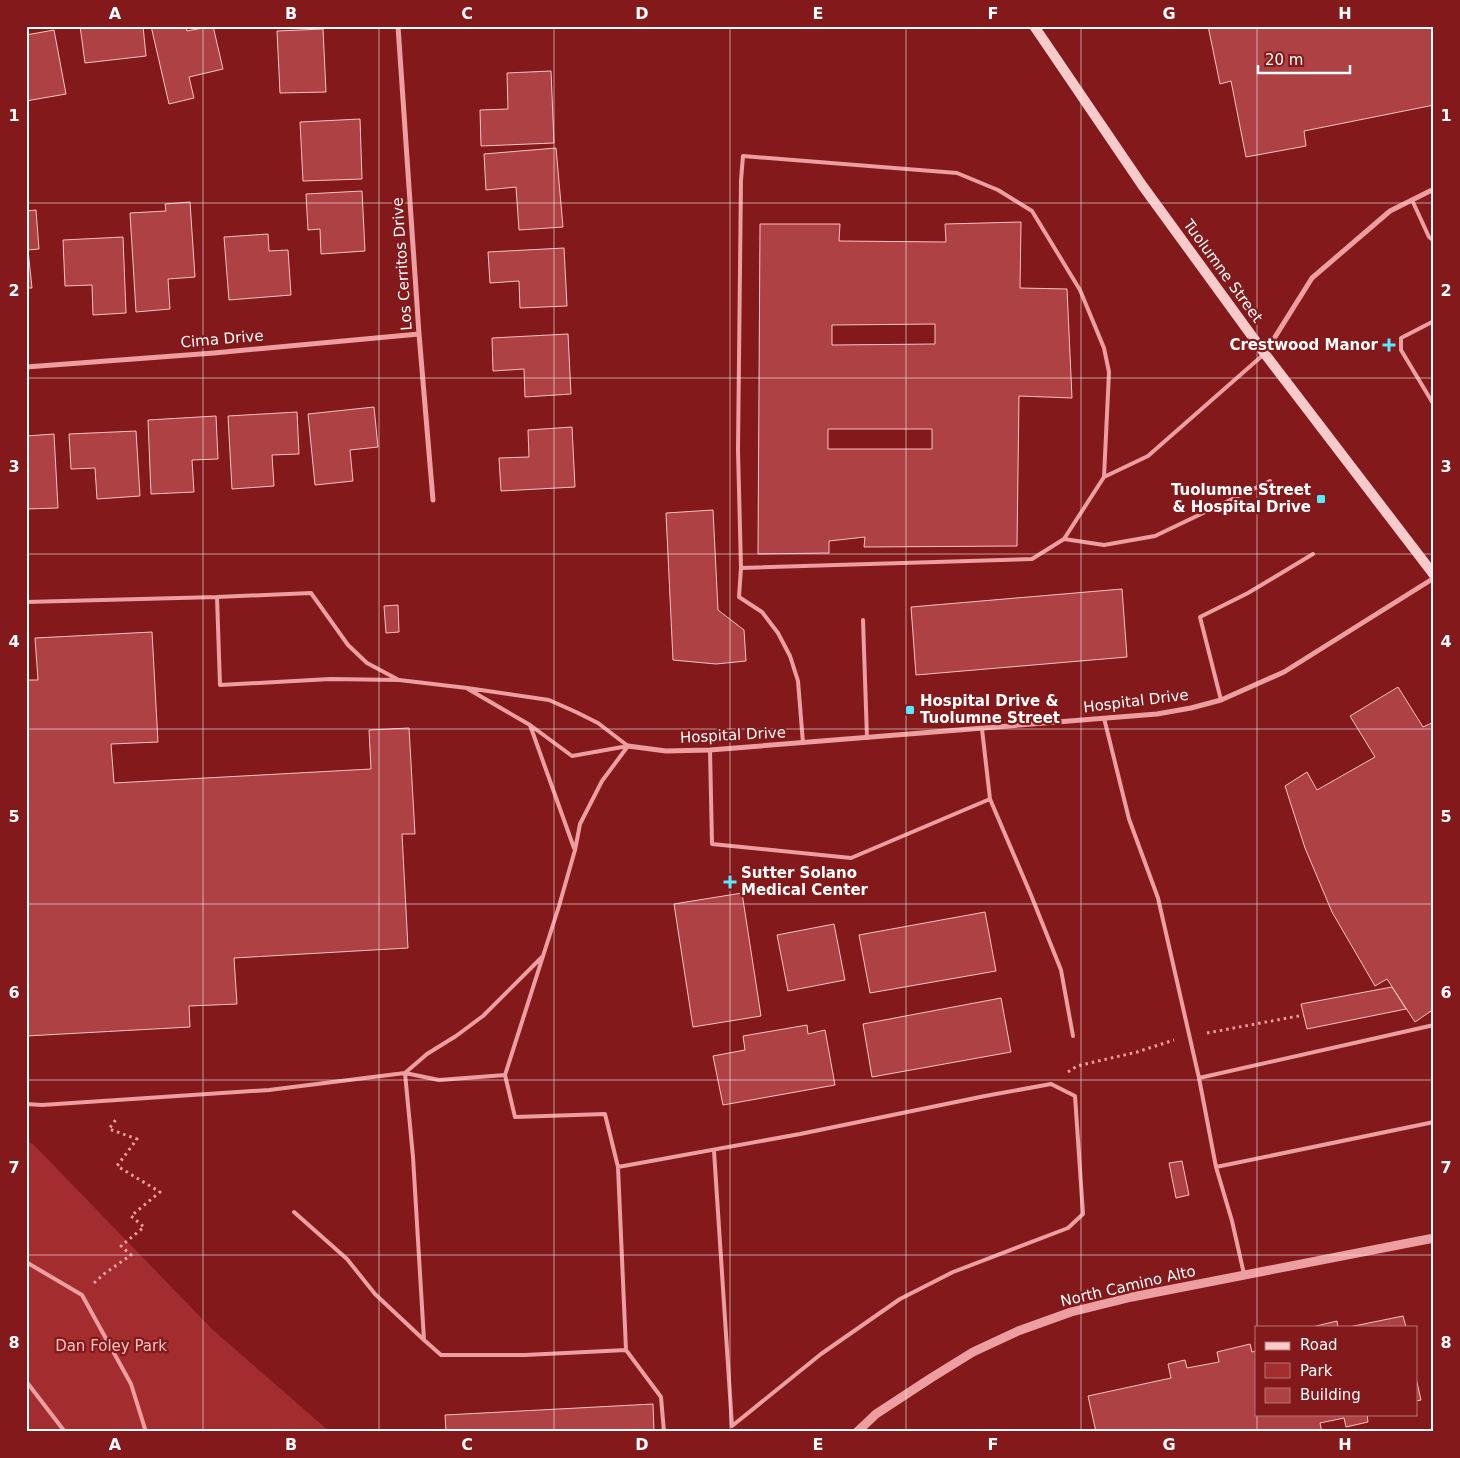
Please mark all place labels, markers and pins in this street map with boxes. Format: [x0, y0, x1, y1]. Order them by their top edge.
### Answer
place label: Crestwood Manor [1229, 336, 1379, 354]
marker: Crestwood Manor [1382, 338, 1396, 352]
place label: Tuolumne Street & Hospital Drive [1171, 481, 1311, 516]
marker: Tuolumne Street & Hospital Drive [1315, 493, 1327, 505]
place label: Hospital Drive & Tuolumne Street [920, 692, 1060, 727]
marker: Hospital Drive & Tuolumne Street [904, 704, 916, 716]
place label: Sutter Solano Medical Center [741, 864, 869, 899]
marker: Sutter Solano Medical Center [723, 875, 737, 889]

